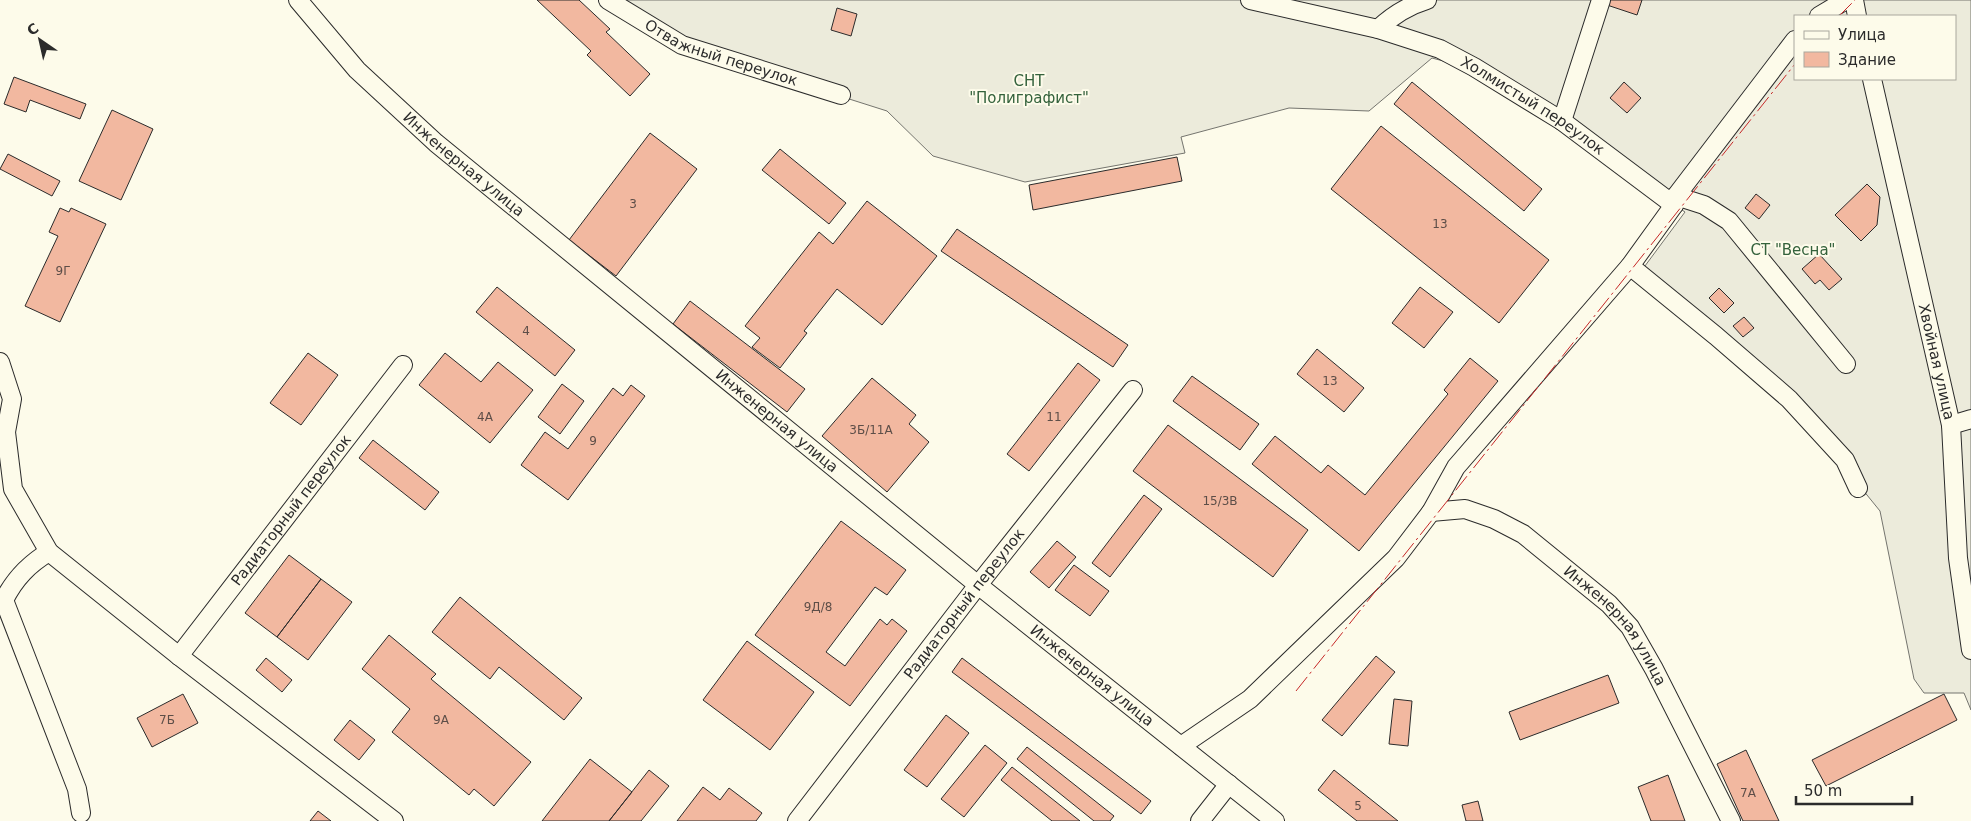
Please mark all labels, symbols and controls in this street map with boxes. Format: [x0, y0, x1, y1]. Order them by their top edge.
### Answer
north arrow [15, 15, 65, 65]
street label: Отважный переулок [641, 15, 800, 90]
legend [1794, 15, 1956, 80]
text: С [24, 20, 41, 39]
text: Улица [1838, 26, 1886, 44]
text: Здание [1838, 51, 1896, 69]
street label: Холмистый переулок [1458, 53, 1608, 159]
park label: СНТ "Полиграфист" [969, 72, 1089, 107]
street label: Инженерная улица [399, 108, 528, 220]
house number: 3 [629, 197, 637, 211]
house number: 13 [1432, 217, 1448, 231]
park label: СТ "Весна" [1751, 241, 1835, 259]
house number: 9Г [56, 264, 70, 278]
street label: Хвойная улица [1915, 302, 1959, 422]
house number: 4 [522, 324, 530, 338]
street label: Инженерная улица [712, 366, 842, 476]
house number: 13 [1322, 374, 1338, 388]
house number: 4А [477, 410, 494, 424]
house number: 11 [1046, 410, 1062, 424]
house number: 3Б/11А [849, 423, 893, 437]
street label: Радиаторный переулок [227, 431, 355, 589]
house number: 9 [589, 434, 597, 448]
house number: 15/3В [1202, 494, 1238, 508]
street label: Радиаторный переулок [900, 525, 1028, 683]
street label: Инженерная улица [1560, 562, 1670, 689]
house number: 9Д/8 [804, 600, 832, 614]
street label: Инженерная улица [1026, 621, 1157, 730]
house number: 7Б [159, 713, 175, 727]
house number: 9А [433, 713, 450, 727]
scale bar [1796, 774, 1912, 806]
text: 50 m [1804, 782, 1842, 800]
house number: 7А [1740, 786, 1757, 800]
house number: 5 [1354, 799, 1362, 813]

